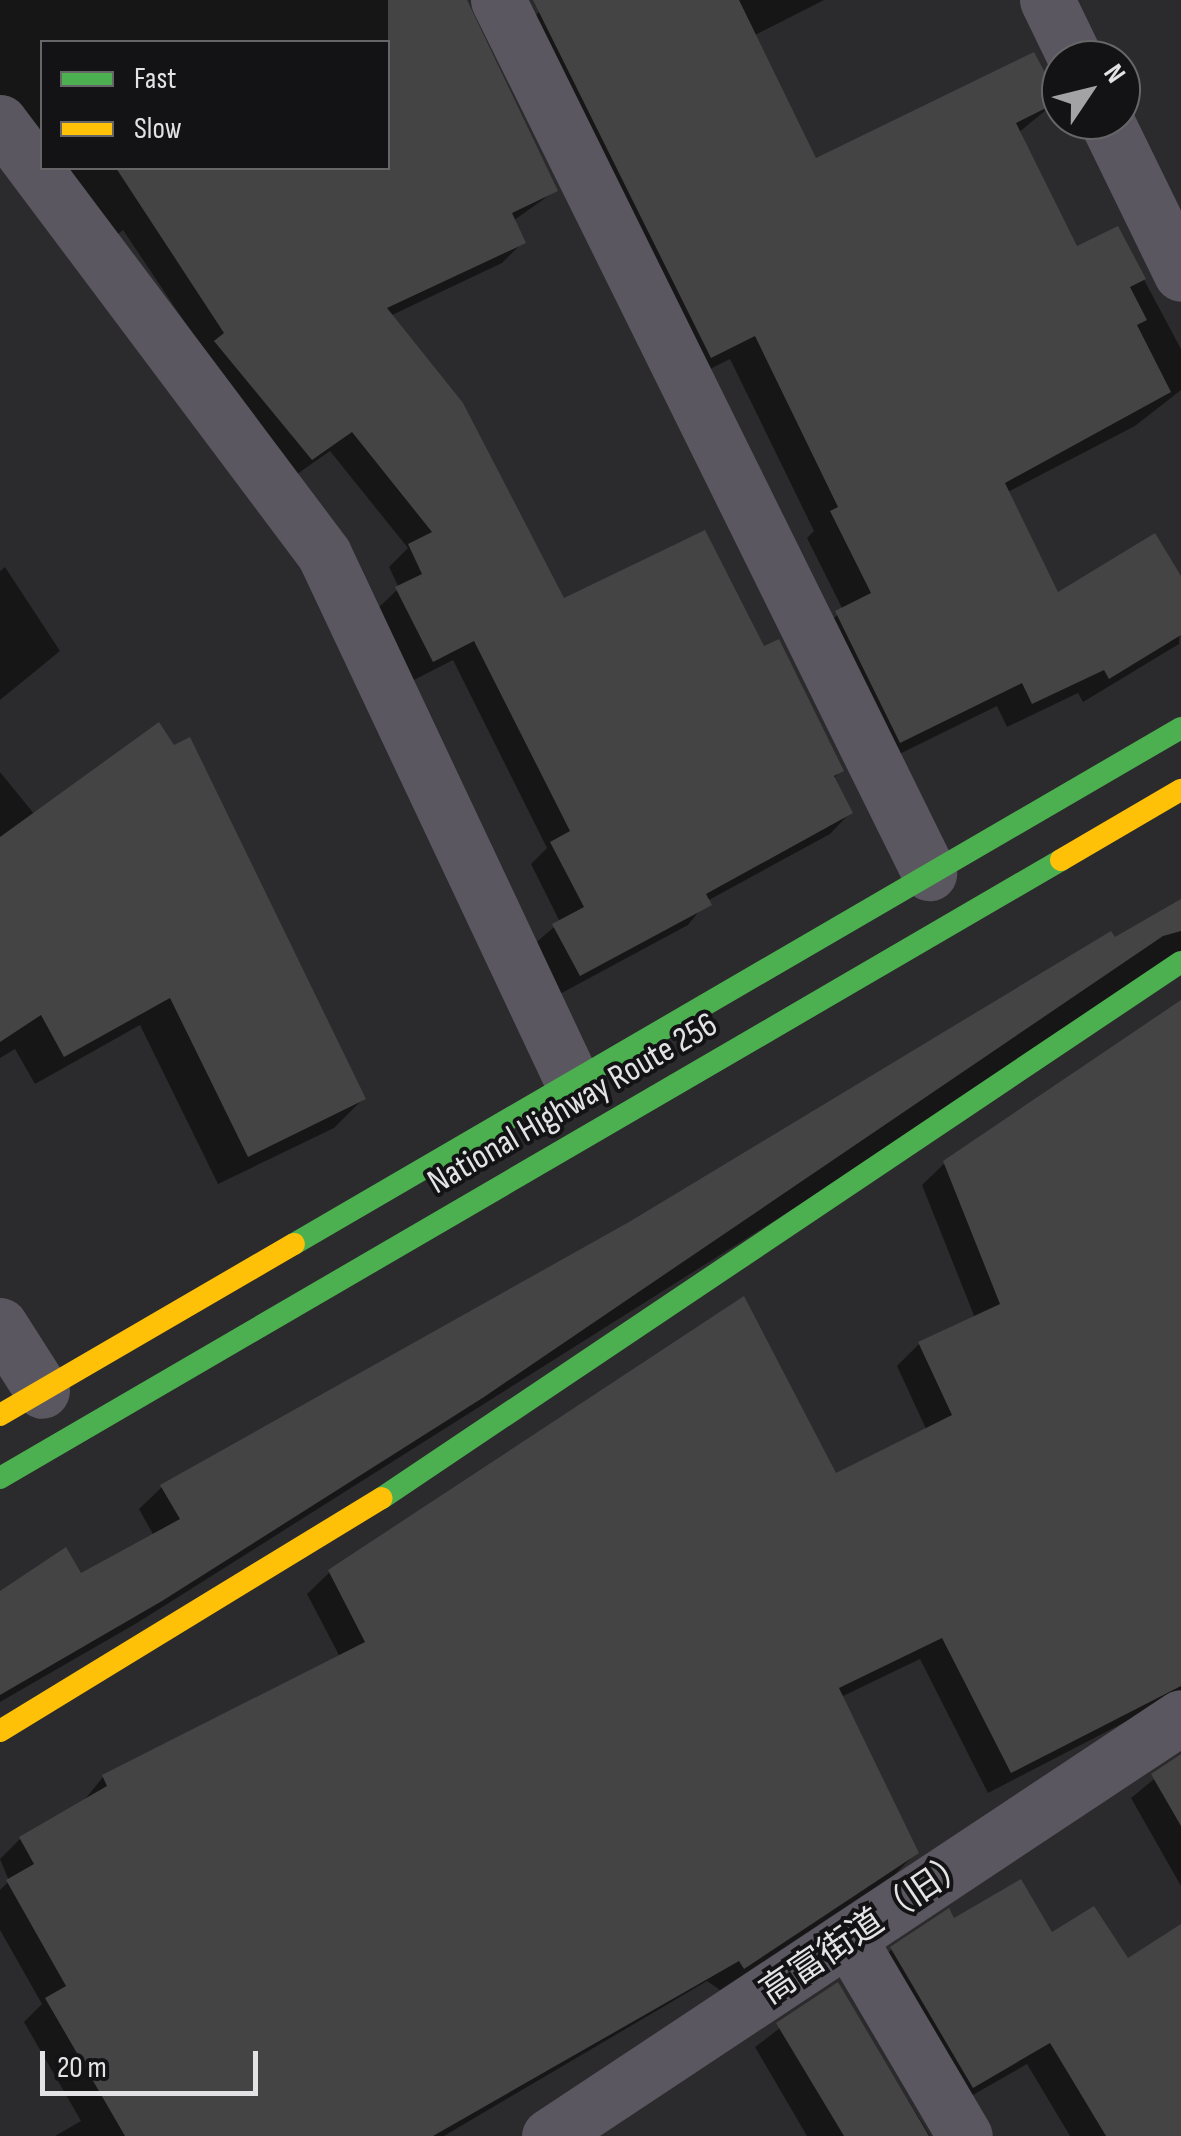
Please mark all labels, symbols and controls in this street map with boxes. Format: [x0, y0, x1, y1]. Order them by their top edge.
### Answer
legend [40, 40, 390, 170]
north arrow [1041, 40, 1141, 140]
text: N [1097, 58, 1132, 89]
text: Fast [134, 61, 176, 97]
text: Slow [134, 111, 182, 147]
street label: National Highway Route 256 [421, 1004, 725, 1204]
street label: 高富街道（旧） [753, 1842, 979, 2014]
scale bar [45, 2031, 262, 2093]
text: 20 m [57, 2050, 107, 2086]

